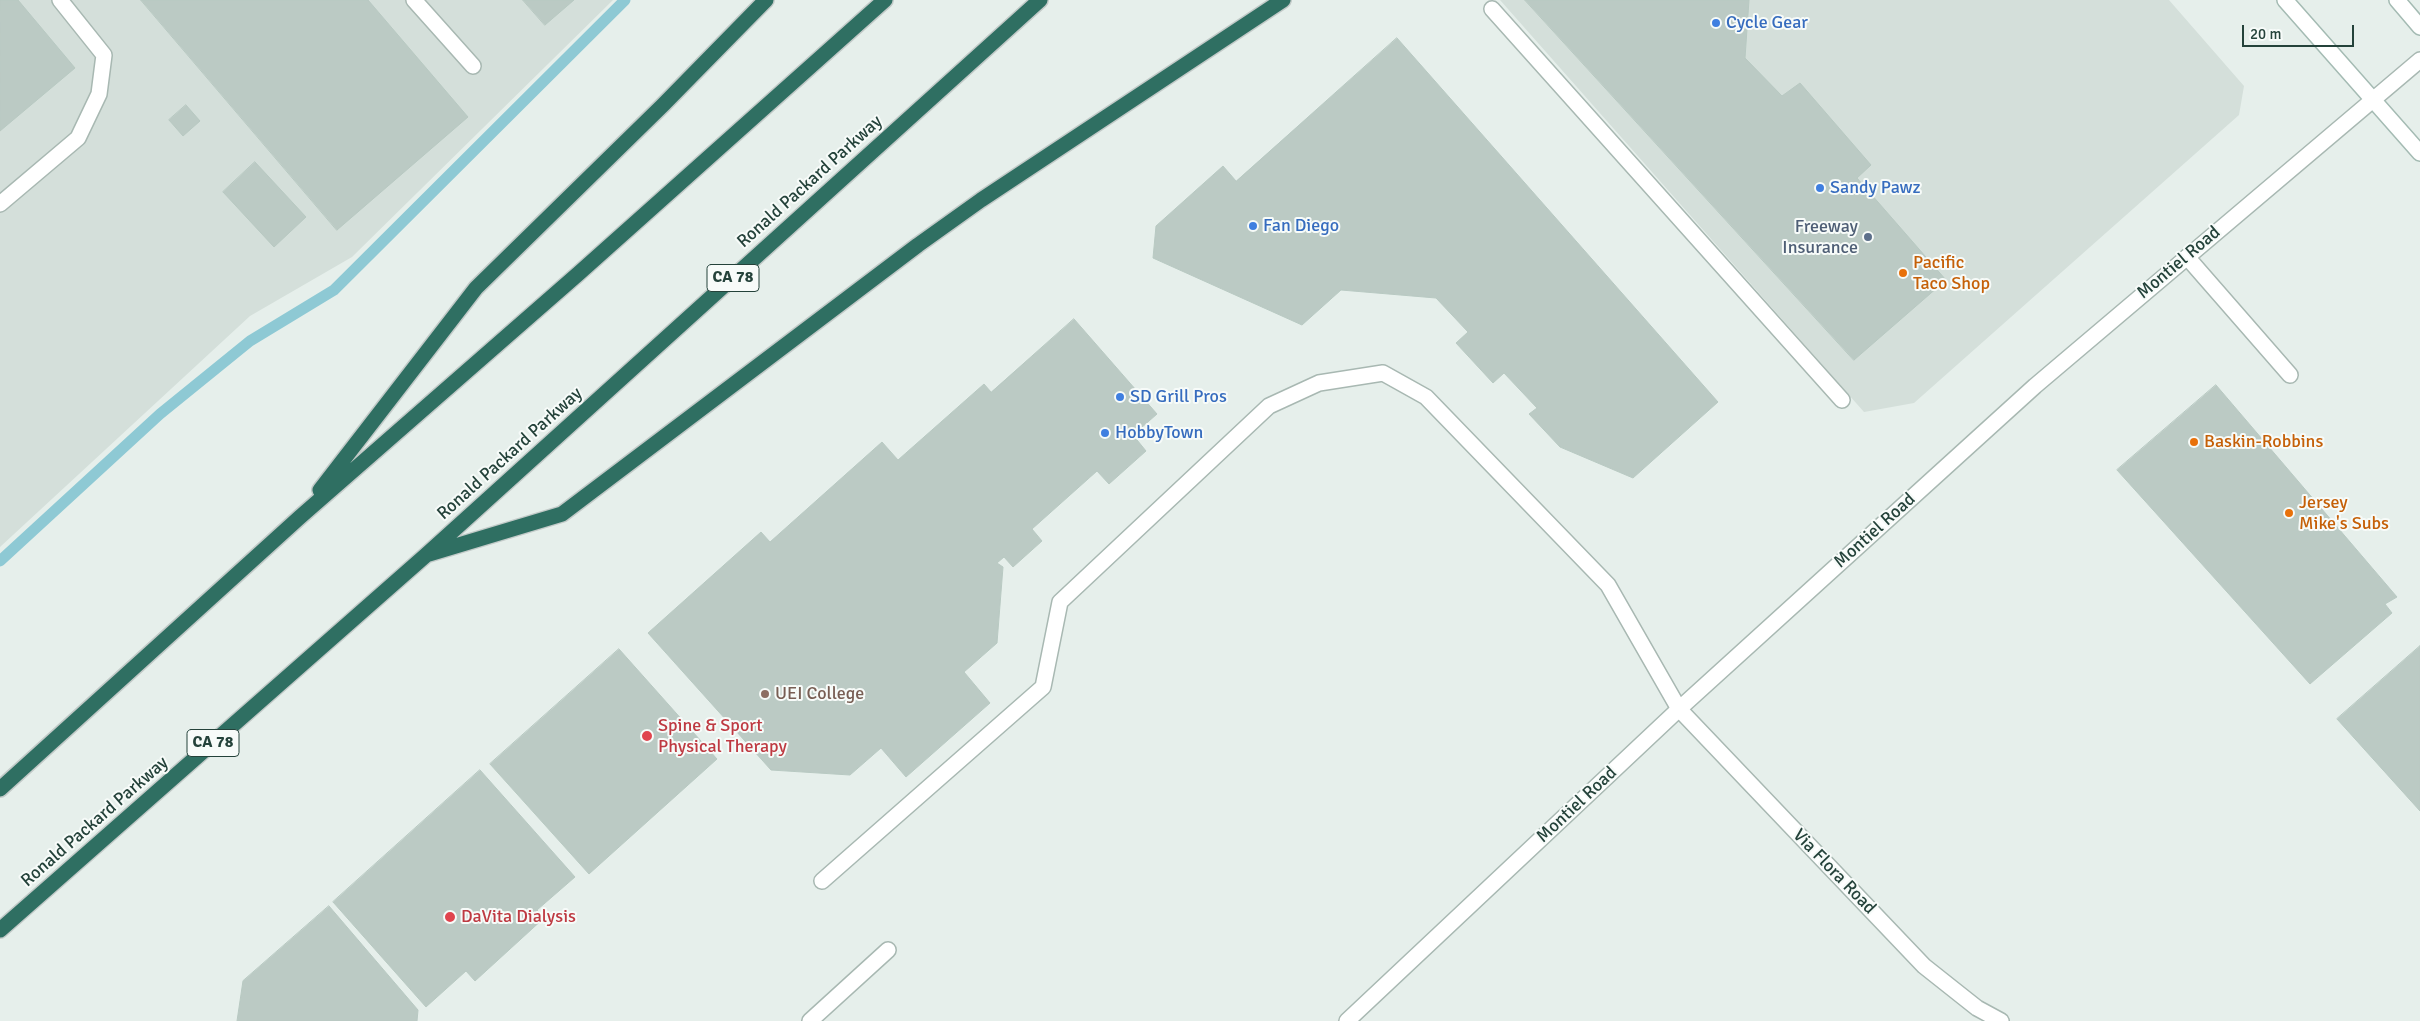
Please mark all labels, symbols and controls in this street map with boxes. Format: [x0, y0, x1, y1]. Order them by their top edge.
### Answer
place label: Cycle Gear [1726, 12, 1808, 34]
scale bar [2245, 15, 2358, 47]
marker: Cycle Gear [1710, 17, 1722, 29]
text: 20 m [2250, 25, 2281, 43]
street label: Ronald Packard Parkway [733, 111, 887, 253]
place label: Sandy Pawz [1830, 177, 1921, 199]
marker: Sandy Pawz [1814, 182, 1826, 194]
place label: Fan Diego [1263, 215, 1339, 237]
place label: Freeway Insurance [1782, 216, 1858, 258]
marker: Fan Diego [1247, 220, 1259, 232]
street label: Montiel Road [2133, 222, 2225, 304]
marker: Freeway Insurance [1862, 231, 1874, 243]
place label: Pacific Taco Shop [1913, 252, 1990, 294]
road number: CA 78 [707, 264, 759, 292]
marker: Pacific Taco Shop [1897, 267, 1909, 279]
street label: Ronald Packard Parkway [433, 383, 587, 525]
place label: SD Grill Pros [1130, 386, 1227, 408]
marker: SD Grill Pros [1114, 391, 1126, 403]
place label: HobbyTown [1115, 422, 1203, 444]
marker: HobbyTown [1099, 427, 1111, 439]
place label: Baskin-Robbins [2204, 431, 2323, 453]
marker: Baskin-Robbins [2188, 436, 2200, 448]
street label: Montiel Road [1830, 489, 1920, 573]
place label: Jersey Mike's Subs [2299, 492, 2389, 534]
marker: Jersey Mike's Subs [2283, 507, 2295, 519]
place label: UEI College [775, 683, 864, 705]
marker: UEI College [759, 688, 771, 700]
place label: Spine & Sport Physical Therapy [658, 715, 787, 758]
marker: Spine & Sport Physical Therapy [640, 729, 654, 743]
road number: CA 78 [187, 730, 239, 756]
street label: Ronald Packard Parkway [17, 752, 173, 892]
street label: Montiel Road [1532, 762, 1622, 848]
street label: Via Flora Road [1788, 825, 1880, 919]
place label: DaVita Dialysis [461, 906, 576, 928]
marker: DaVita Dialysis [443, 910, 457, 924]

